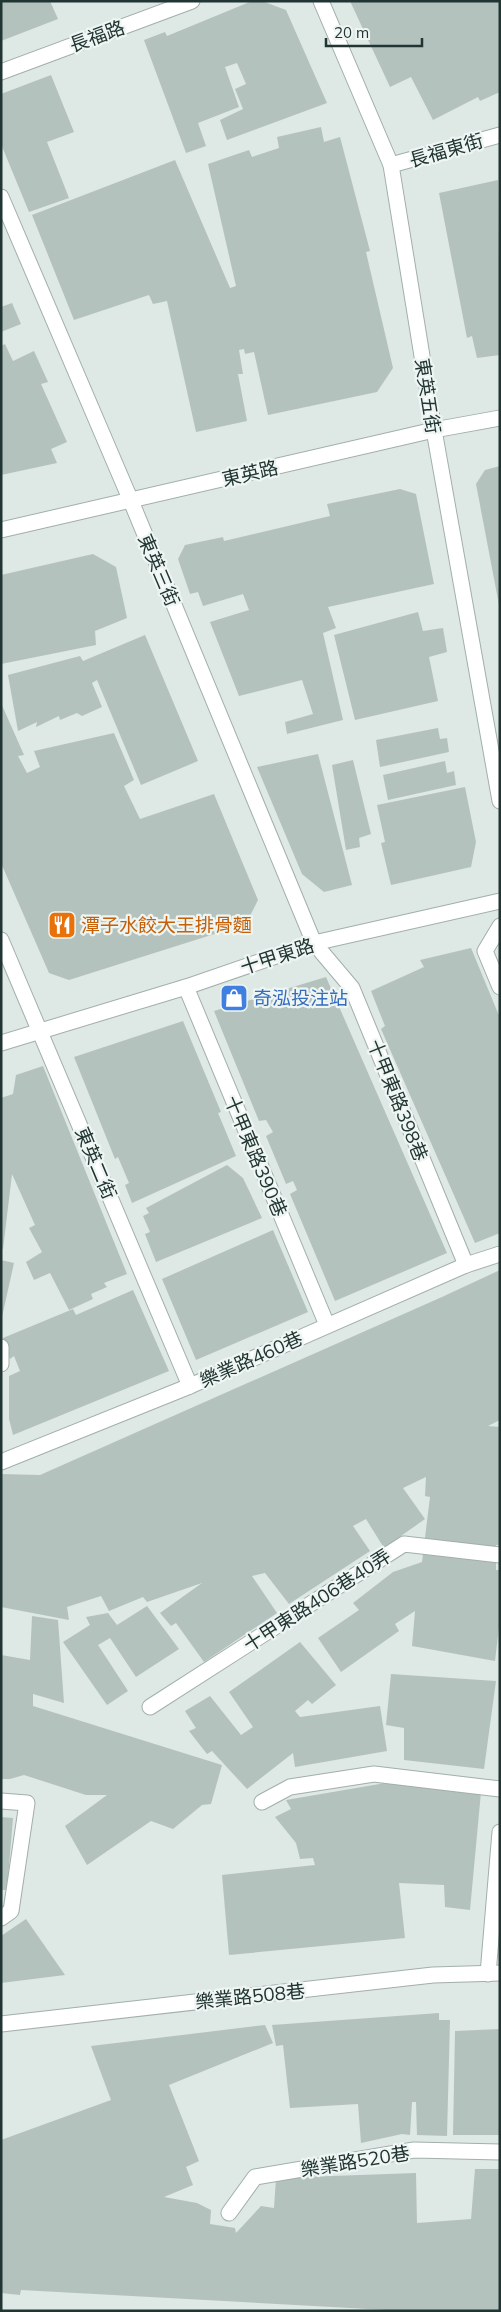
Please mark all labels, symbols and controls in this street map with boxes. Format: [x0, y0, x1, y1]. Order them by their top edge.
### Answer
street label: 長福路 [66, 15, 128, 57]
scale bar [326, 15, 422, 47]
text: 20 m [334, 23, 369, 42]
street label: 長福東街 [406, 128, 486, 172]
street label: 東英五街 [410, 357, 446, 435]
street label: 東英路 [220, 455, 280, 491]
street label: 東英三街 [133, 530, 185, 610]
restaurant icon: 潭子水餃大王排骨麵 [47, 910, 77, 940]
place label: 潭子水餃大王排骨麵 [81, 913, 252, 937]
street label: 十甲東路 [237, 933, 317, 979]
shop icon: 奇泓投注站 [219, 983, 249, 1013]
place label: 奇泓投注站 [253, 986, 348, 1010]
street label: 十甲東路398巷 [363, 1036, 433, 1164]
street label: 十甲東路390巷 [220, 1092, 292, 1220]
street label: 東英二街 [70, 1123, 122, 1203]
street label: 樂業路460巷 [196, 1326, 306, 1392]
street label: 十甲東路406巷40弄 [239, 1543, 395, 1657]
street label: 樂業路508巷 [194, 1978, 306, 2014]
street label: 樂業路520巷 [299, 2141, 411, 2181]

